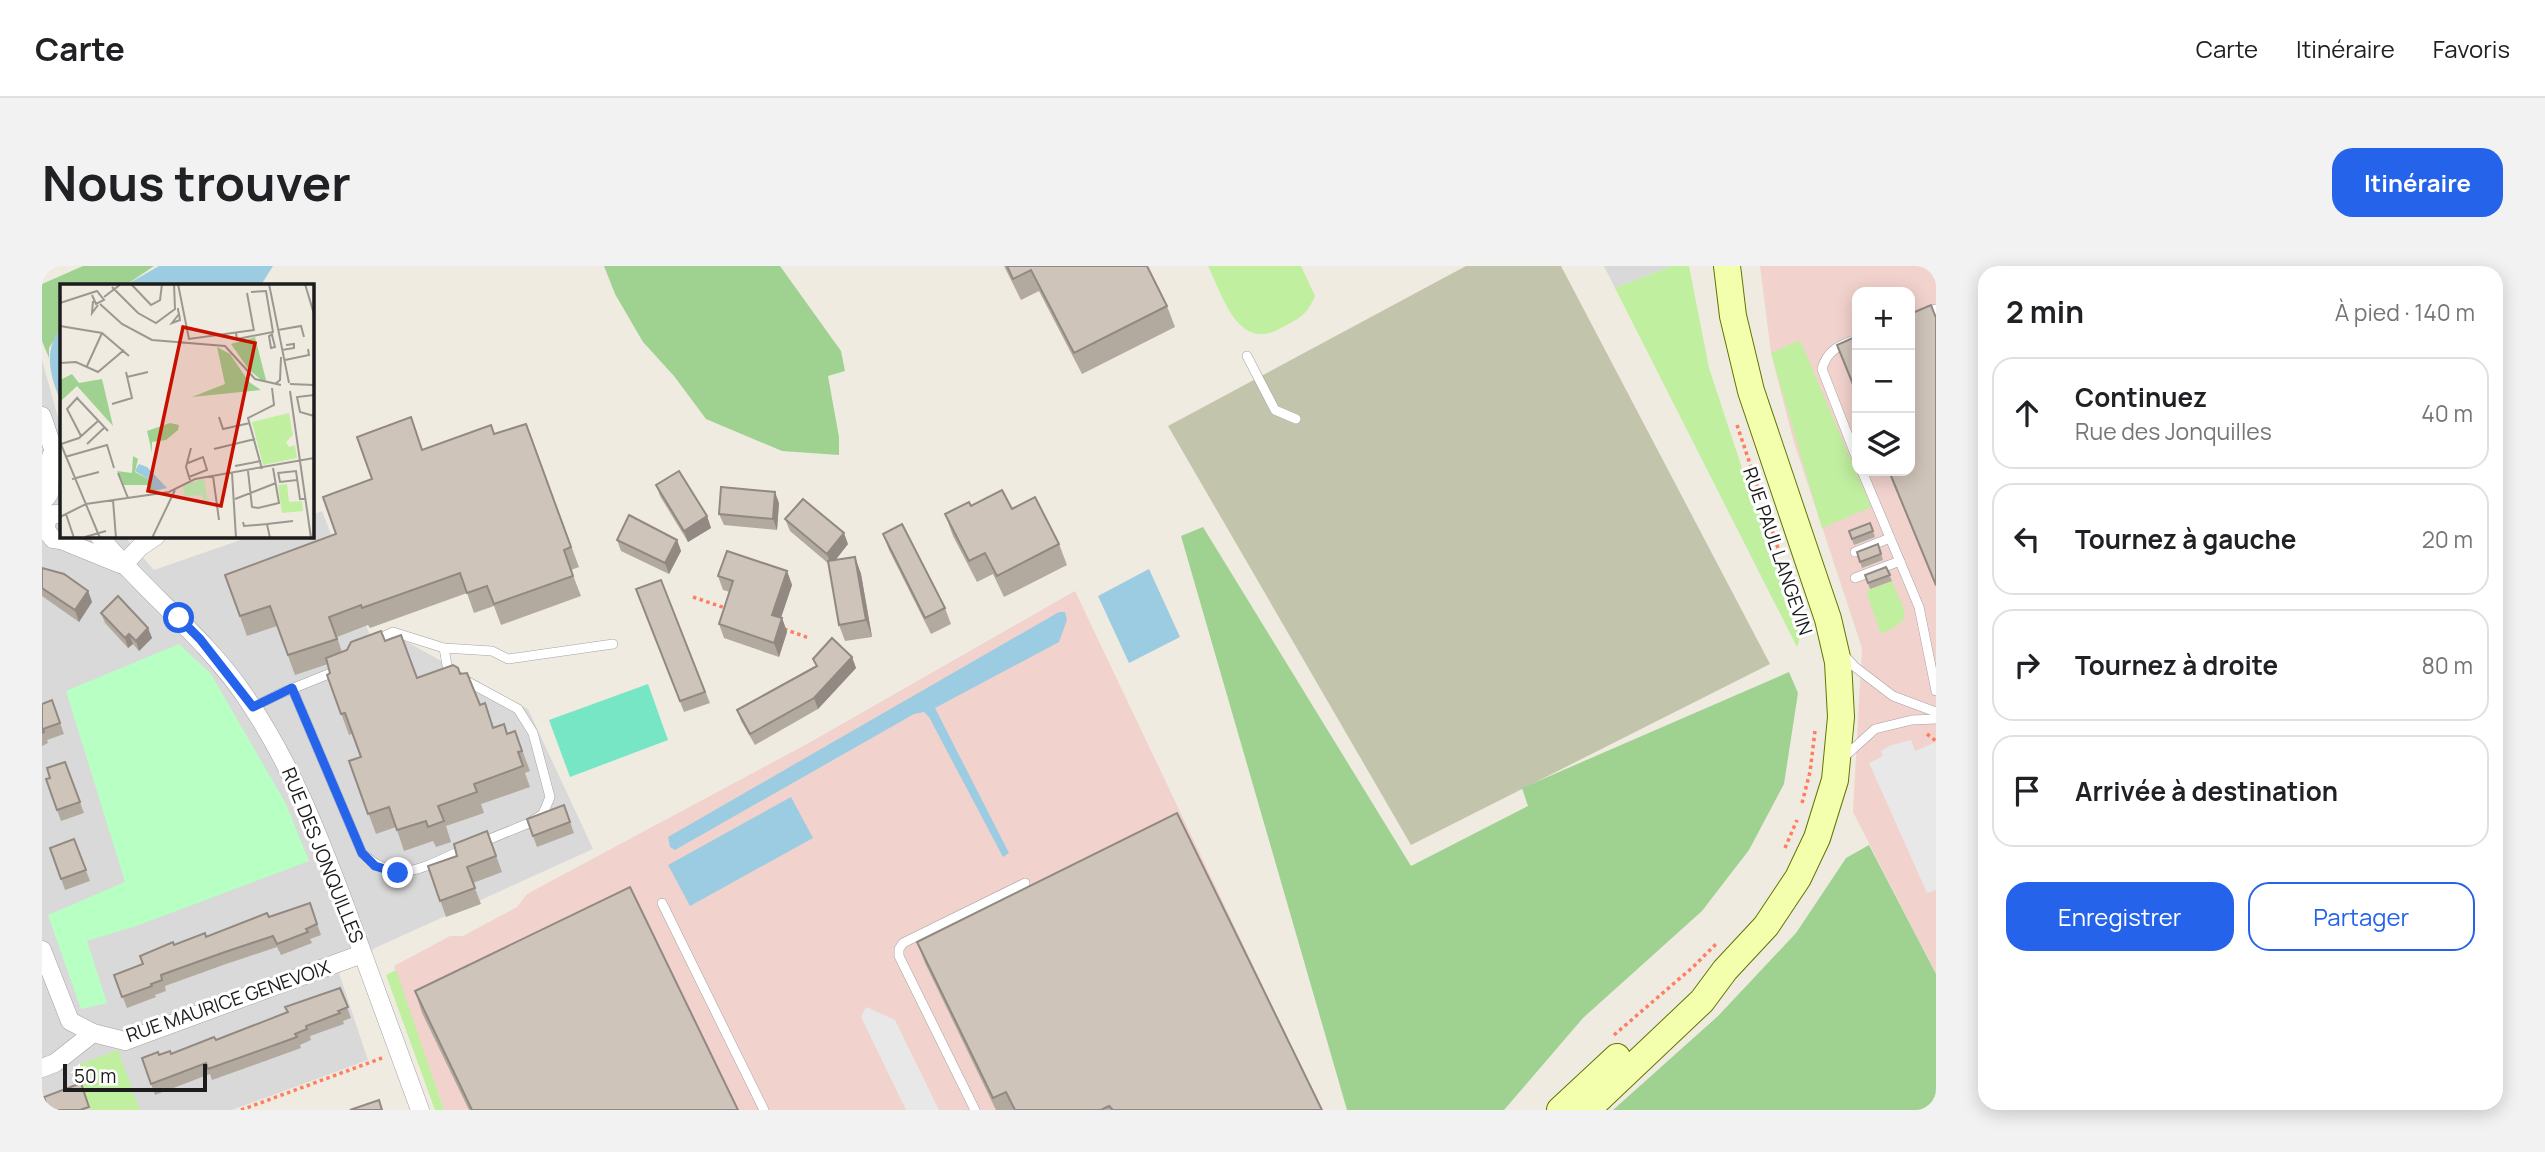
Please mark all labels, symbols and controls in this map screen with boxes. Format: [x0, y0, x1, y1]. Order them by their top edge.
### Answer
text: Carte [35, 26, 125, 71]
text: Carte [2196, 32, 2258, 65]
text: Itinéraire [2296, 32, 2395, 65]
text: Favoris [2433, 32, 2510, 65]
button: Itinéraire [2332, 148, 2503, 217]
text: Nous trouver [42, 149, 351, 216]
inset map [60, 284, 313, 537]
map controls [1852, 287, 1915, 476]
button: + [1852, 287, 1915, 350]
text: 2 min [2006, 291, 2084, 332]
text: À pied · 140 m [2335, 296, 2475, 328]
button: − [1852, 350, 1915, 413]
text: Continuez [2075, 379, 2207, 415]
icon: ahead [2008, 394, 2046, 432]
text: 40 m [2421, 397, 2473, 429]
button: layers [1852, 413, 1915, 476]
text: Rue des Jonquilles [2075, 415, 2272, 447]
street label: RUE PAUL LANGEVIN [1737, 464, 1819, 638]
icon: left [2008, 520, 2046, 558]
text: Tournez à gauche [2075, 521, 2296, 557]
text: 20 m [2422, 523, 2473, 555]
route start [163, 602, 194, 633]
icon: right [2008, 646, 2046, 684]
text: Tournez à droite [2075, 647, 2278, 683]
text: 80 m [2422, 649, 2473, 681]
street label: RUE DES JONQUILLES [276, 763, 370, 947]
icon: arrive [2008, 772, 2046, 810]
text: Arrivée à destination [2075, 773, 2338, 809]
route end [382, 857, 413, 888]
button: Enregistrer [2006, 882, 2234, 951]
button: Partager [2248, 882, 2475, 951]
street label: RUE MAURICE GENEVOIX [122, 954, 334, 1048]
scale bar [63, 1061, 206, 1093]
text: 50 m [74, 1063, 116, 1089]

